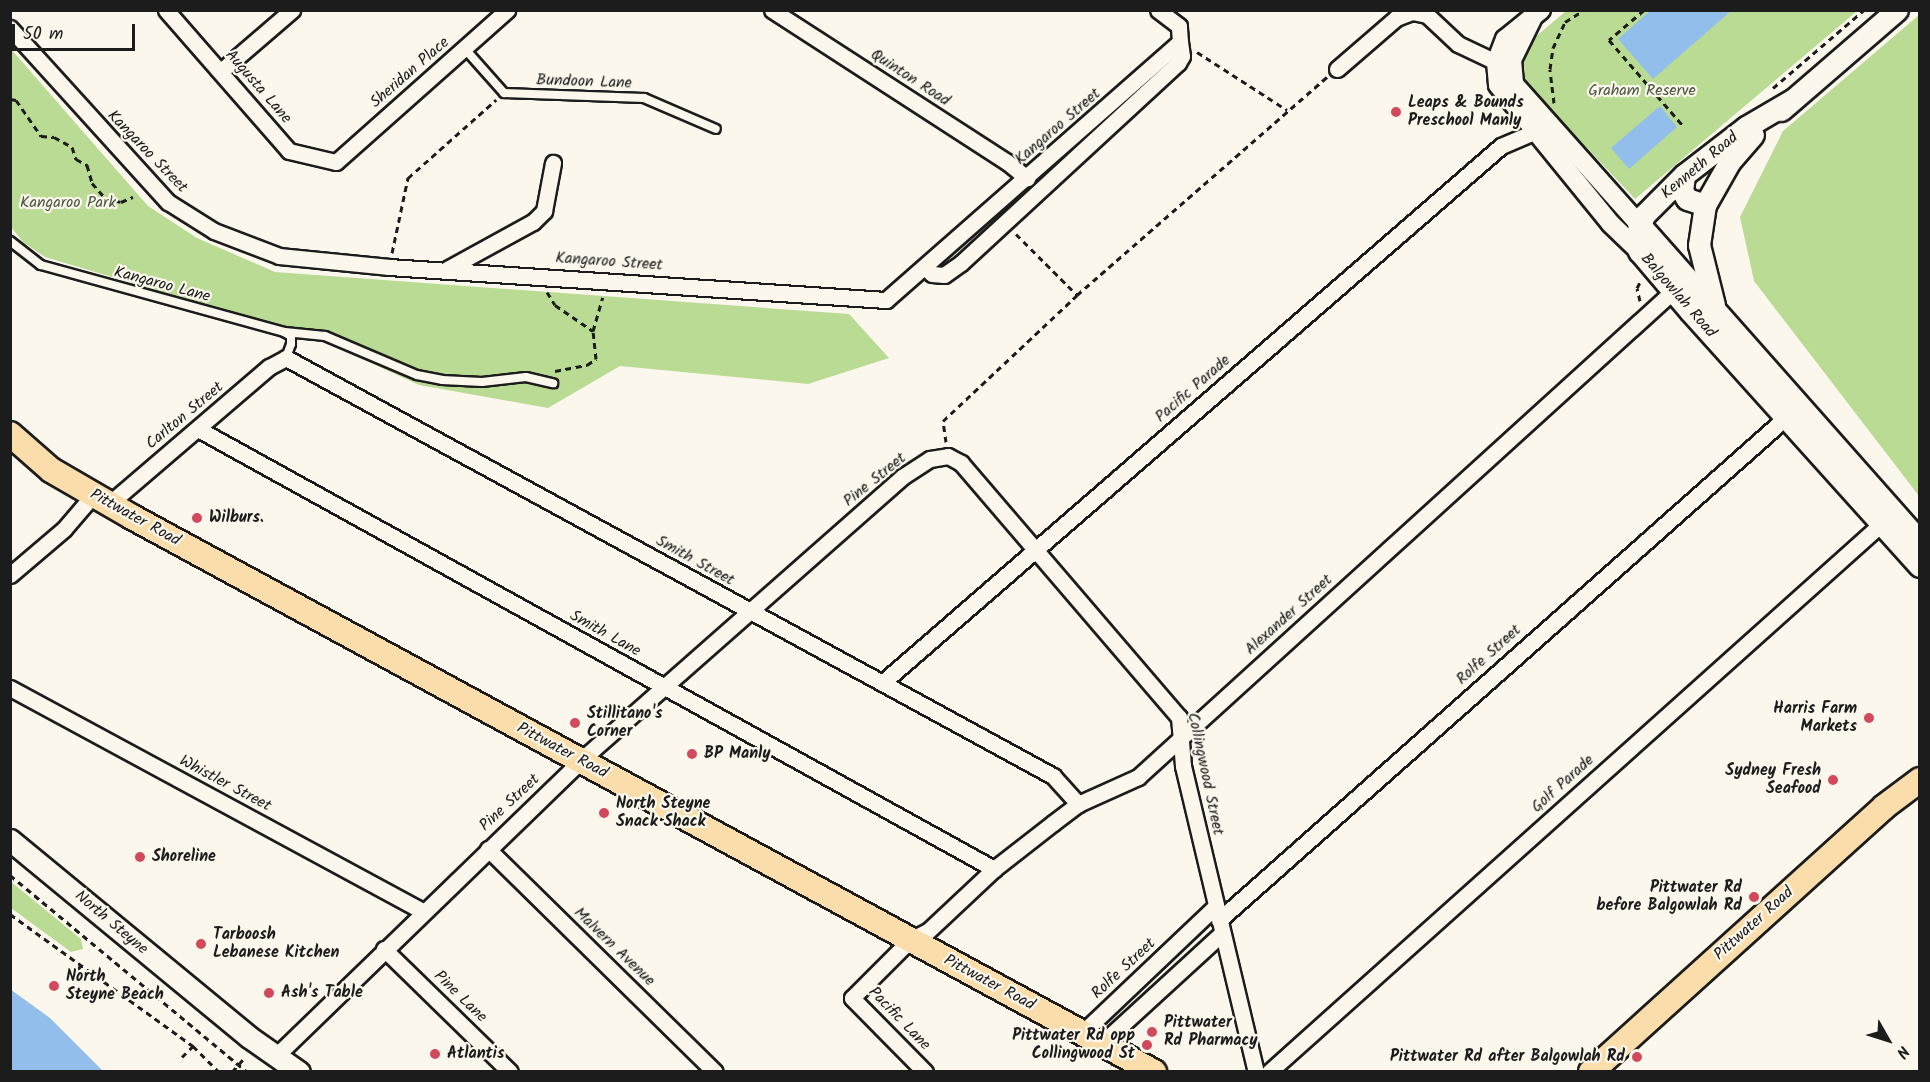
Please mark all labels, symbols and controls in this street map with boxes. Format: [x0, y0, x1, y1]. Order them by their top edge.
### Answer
scale bar [15, 12, 138, 50]
text: 50 m [23, 20, 63, 49]
street label: Sheridan Place [367, 34, 453, 112]
street label: Quinton Road [867, 45, 953, 111]
street label: Augusta Lane [221, 46, 295, 128]
street label: Bundoon Lane [536, 71, 632, 93]
park label: Graham Reserve [1588, 81, 1696, 101]
street label: Kangaroo Street [1011, 85, 1105, 169]
place label: Leaps & Bounds Preschool Manly [1408, 93, 1524, 131]
marker: Leaps & Bounds Preschool Manly [1389, 105, 1403, 119]
street label: Kangaroo Street [103, 107, 191, 197]
street label: Kenneth Road [1658, 128, 1742, 204]
park label: Kangaroo Park [20, 193, 116, 213]
street label: Kangaroo Street [555, 249, 663, 275]
street label: Balgowlah Road [1636, 250, 1720, 342]
street label: Kangaroo Lane [112, 263, 212, 307]
street label: Pacific Parade [1152, 351, 1234, 427]
street label: Carlton Street [142, 378, 228, 454]
street label: Pine Street [840, 449, 910, 511]
street label: Pittwater Road [86, 485, 184, 551]
place label: Wilburs. [209, 508, 264, 528]
marker: Wilburs. [190, 511, 204, 525]
street label: Smith Street [652, 532, 738, 590]
street label: Alexander Street [1241, 571, 1337, 659]
street label: Smith Lane [566, 607, 644, 661]
street label: Rolfe Street [1453, 621, 1525, 689]
place label: Harris Farm Markets [1773, 699, 1857, 737]
place label: Stillitano's Corner [587, 704, 662, 742]
street label: Collingwood Street [1183, 711, 1227, 837]
marker: Harris Farm Markets [1862, 711, 1876, 725]
marker: Stillitano's Corner [568, 716, 582, 730]
street label: Pittwater Road [513, 719, 611, 783]
place label: BP Manly [704, 744, 771, 764]
marker: BP Manly [685, 747, 699, 761]
street label: Golf Parade [1528, 751, 1598, 817]
street label: Whistler Street [176, 752, 274, 816]
place label: Sydney Fresh Seafood [1725, 761, 1821, 799]
street label: Pine Street [476, 770, 544, 836]
marker: Sydney Fresh Seafood [1826, 773, 1840, 787]
place label: North Steyne Snack Shack [616, 794, 710, 832]
marker: North Steyne Snack Shack [597, 806, 611, 820]
place label: Shoreline [152, 847, 216, 867]
marker: Shoreline [133, 850, 147, 864]
place label: Pittwater Rd before Balgowlah Rd [1597, 878, 1742, 916]
street label: Pittwater Road [1710, 883, 1798, 965]
street label: North Steyne [70, 887, 152, 959]
marker: Pittwater Rd before Balgowlah Rd [1747, 890, 1761, 904]
street label: Malvern Avenue [569, 904, 659, 990]
place label: Tarboosh Lebanese Kitchen [213, 925, 339, 963]
street label: Rolfe Street [1088, 934, 1160, 1004]
marker: Tarboosh Lebanese Kitchen [194, 937, 208, 951]
street label: Pittwater Road [940, 951, 1038, 1015]
place label: North Steyne Beach [66, 967, 164, 1005]
street label: Pine Lane [429, 967, 491, 1027]
marker: North Steyne Beach [47, 979, 61, 993]
place label: Ash's Table [281, 983, 363, 1003]
street label: Pacific Lane [864, 983, 934, 1055]
marker: Ash's Table [262, 986, 276, 1000]
north arrow [1858, 1010, 1918, 1070]
place label: Pittwater Rd Pharmacy [1164, 1013, 1258, 1051]
marker: Pittwater Rd Pharmacy [1145, 1025, 1159, 1039]
place label: Pittwater Rd opp Collingwood St [1012, 1026, 1135, 1064]
marker: Pittwater Rd opp Collingwood St [1140, 1038, 1154, 1052]
text: N [1889, 1040, 1915, 1063]
place label: Atlantis [447, 1044, 504, 1064]
marker: Atlantis [428, 1047, 442, 1061]
place label: Pittwater Rd after Balgowlah Rd [1390, 1047, 1625, 1067]
marker: Pittwater Rd after Balgowlah Rd [1630, 1050, 1644, 1064]

